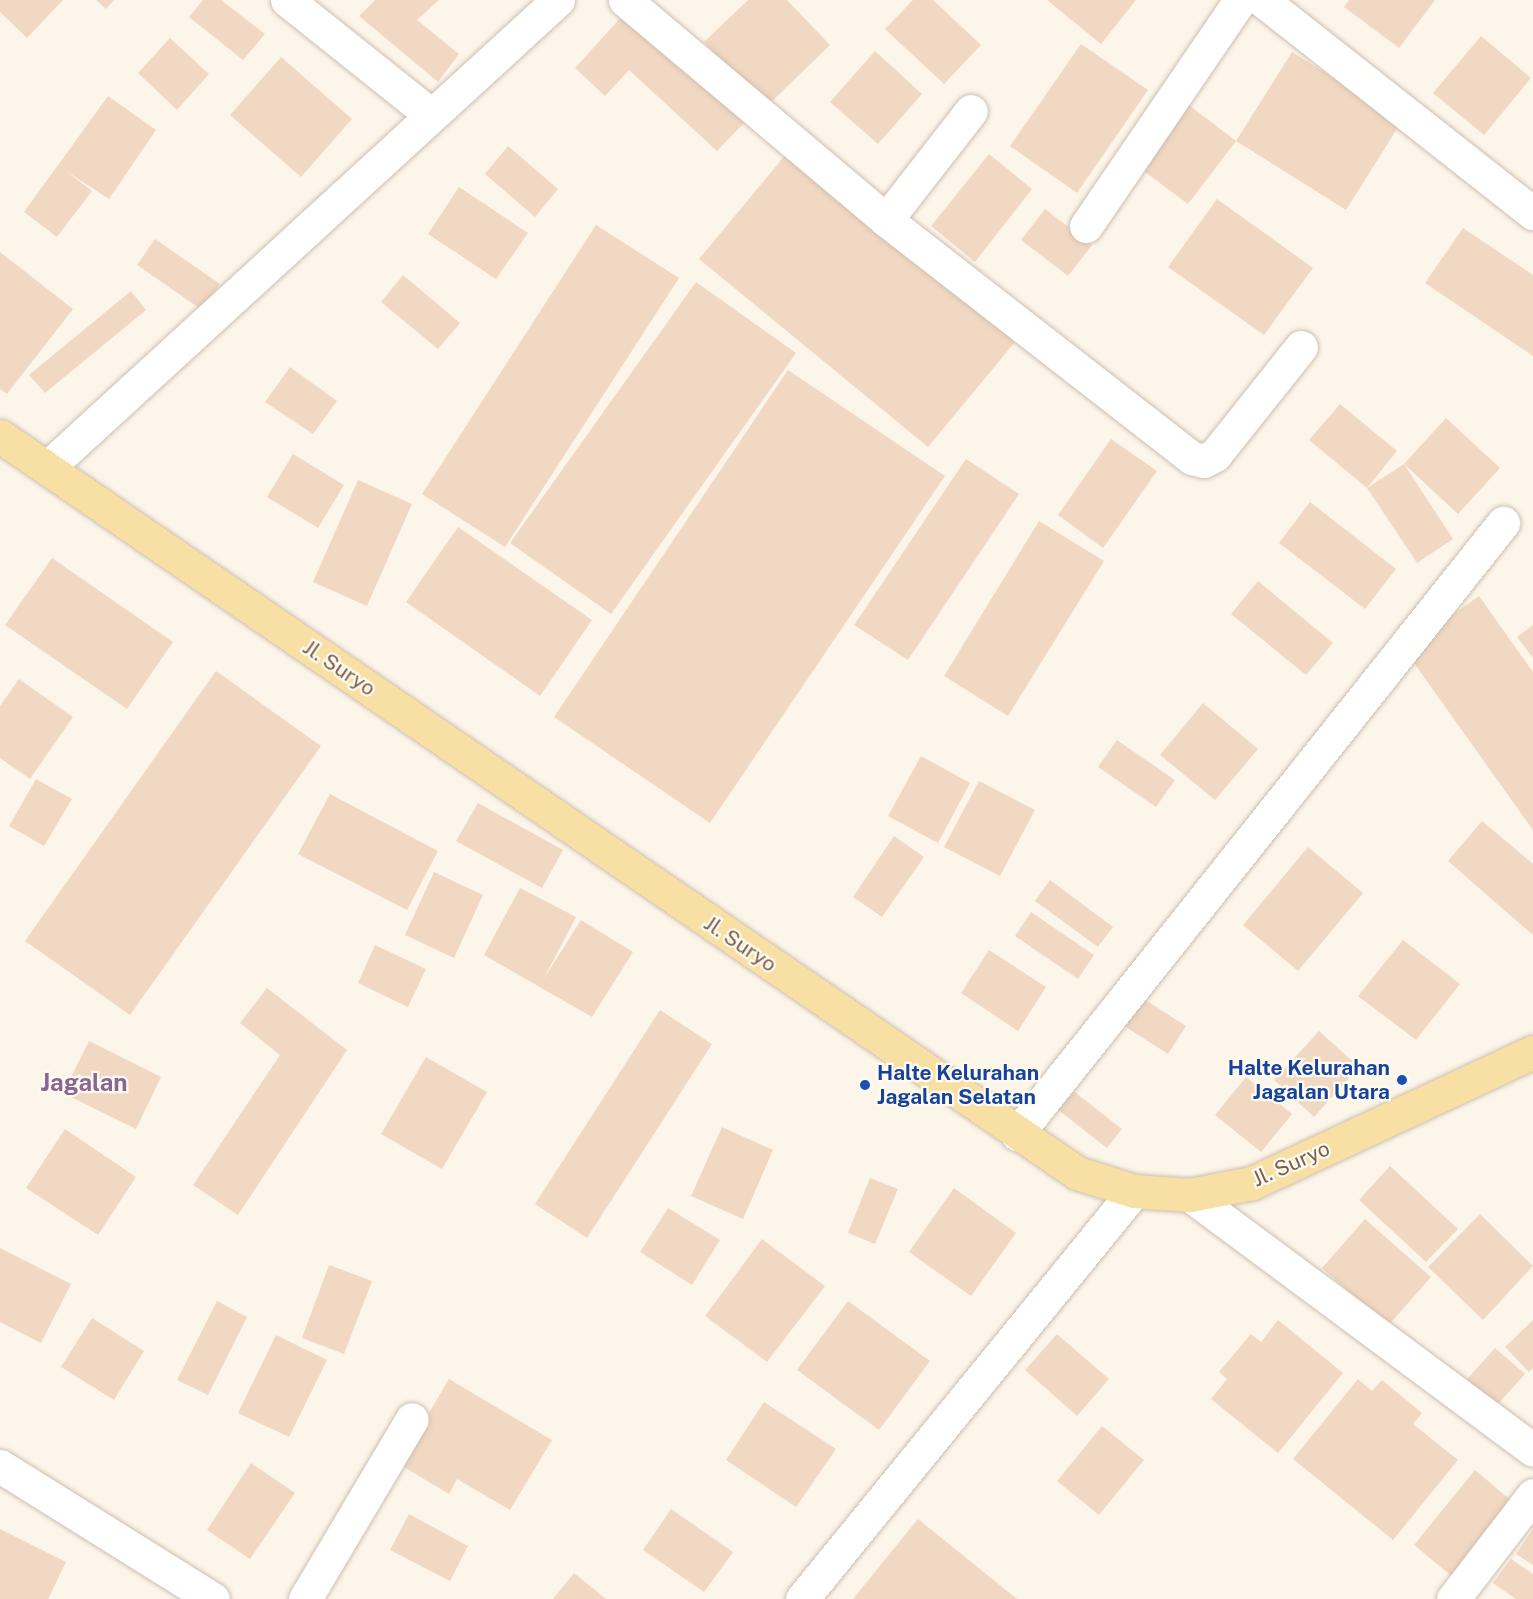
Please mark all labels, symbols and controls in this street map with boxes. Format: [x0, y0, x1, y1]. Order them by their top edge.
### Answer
street label: Jl. Suryo [298, 635, 380, 701]
street label: Jl. Suryo [699, 911, 781, 977]
place label: Halte Kelurahan Jagalan Utara [1228, 1055, 1390, 1105]
place label: Halte Kelurahan Jagalan Selatan [877, 1060, 1039, 1110]
district label: Jagalan [40, 1069, 128, 1097]
marker: Halte Kelurahan Jagalan Utara [1395, 1073, 1409, 1087]
marker: Halte Kelurahan Jagalan Selatan [858, 1078, 872, 1092]
street label: Jl. Suryo [1248, 1136, 1334, 1192]

